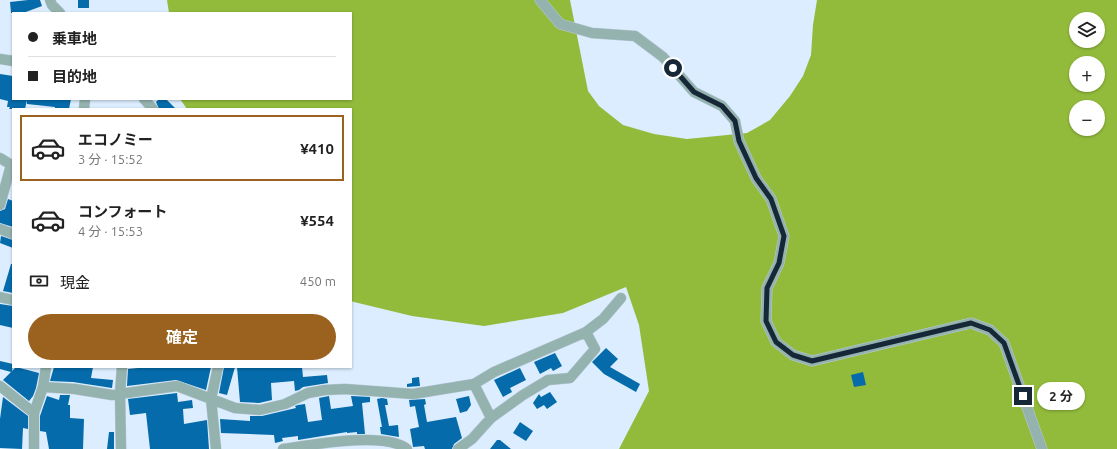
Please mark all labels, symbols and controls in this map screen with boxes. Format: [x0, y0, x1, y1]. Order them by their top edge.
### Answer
map controls [1069, 12, 1105, 136]
button: layers [1069, 12, 1105, 48]
text: 乗車地 [52, 30, 97, 47]
button: + [1069, 56, 1105, 92]
route start [664, 59, 682, 77]
text: 目的地 [52, 68, 97, 85]
button: − [1069, 100, 1105, 136]
icon: car [30, 130, 66, 166]
text: エコノミー [78, 131, 153, 148]
text: ¥410 [300, 140, 334, 157]
text: 3 分 · 15:52 [78, 152, 143, 166]
icon: car [30, 202, 66, 238]
text: コンフォート [78, 203, 168, 220]
text: ¥554 [300, 212, 334, 229]
text: 4 分 · 15:53 [78, 224, 143, 238]
icon: cash [28, 270, 50, 292]
text: 現金 [60, 274, 90, 291]
text: 450 m [300, 274, 336, 288]
button: 確定 [28, 314, 336, 360]
callout: 2 分 [1037, 382, 1085, 410]
route end [1014, 387, 1032, 405]
text: 2 分 [1049, 389, 1073, 403]

